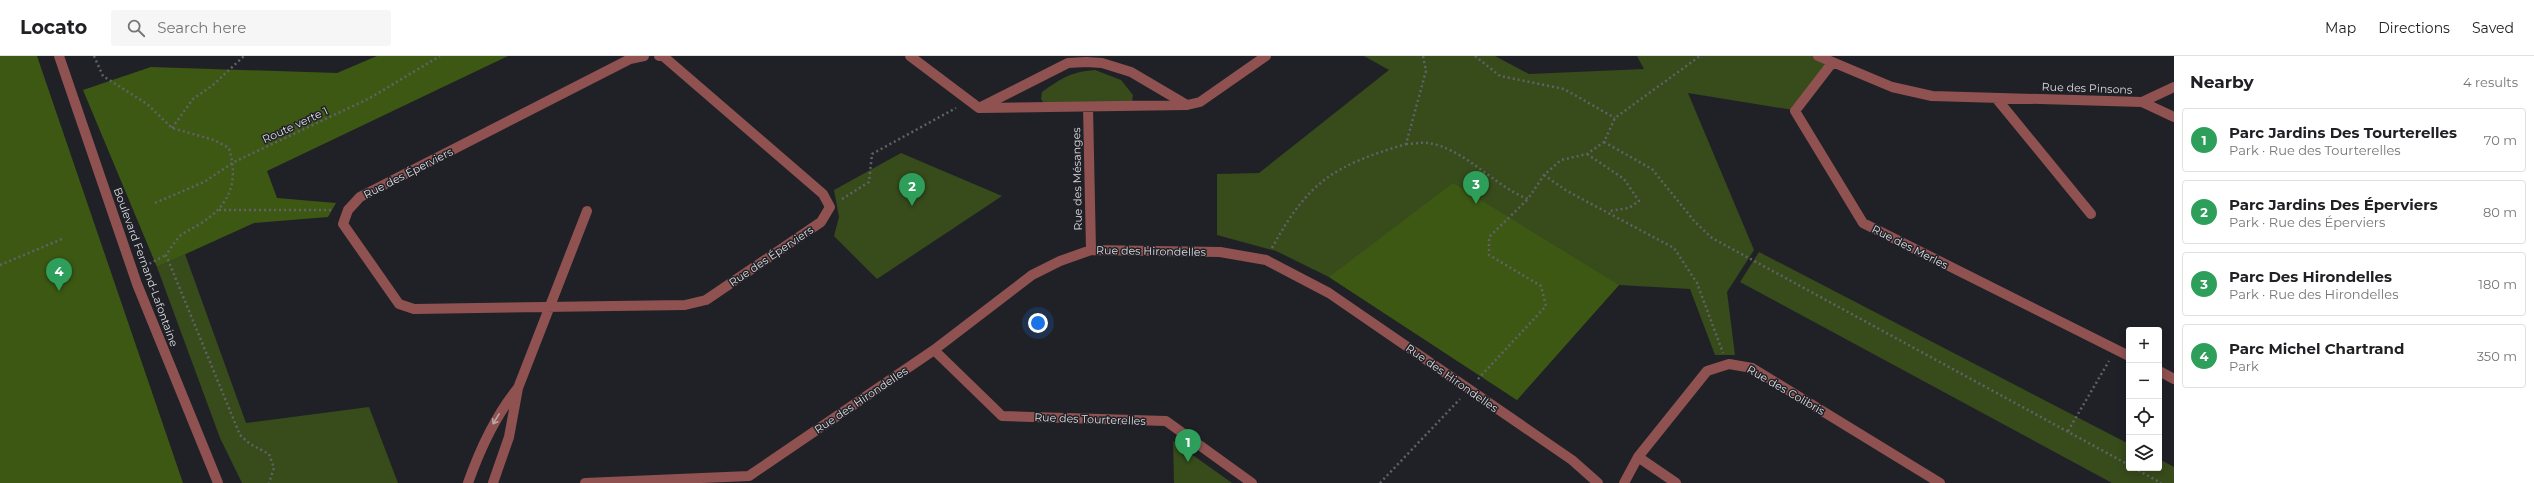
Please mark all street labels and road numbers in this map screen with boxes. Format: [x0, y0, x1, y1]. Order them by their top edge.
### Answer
street label: Rue des Pinsons [2041, 79, 2133, 97]
street label: Route verte 1 [260, 104, 330, 146]
street label: Rue des Mésanges [1069, 127, 1085, 231]
street label: Rue des Éperviers [361, 144, 456, 202]
street label: Boulevard Fernand-Lafontaine [111, 185, 181, 349]
street label: Rue des Éperviers [726, 222, 816, 289]
street label: Rue des Merles [1870, 222, 1951, 273]
street label: Rue des Hirondelles [1096, 243, 1207, 259]
street label: Rue des Hirondelles [1403, 341, 1501, 416]
street label: Rue des Colibris [1745, 362, 1828, 418]
street label: Rue des Hirondelles [812, 363, 911, 436]
street label: Rue des Tourterelles [1034, 410, 1147, 428]

